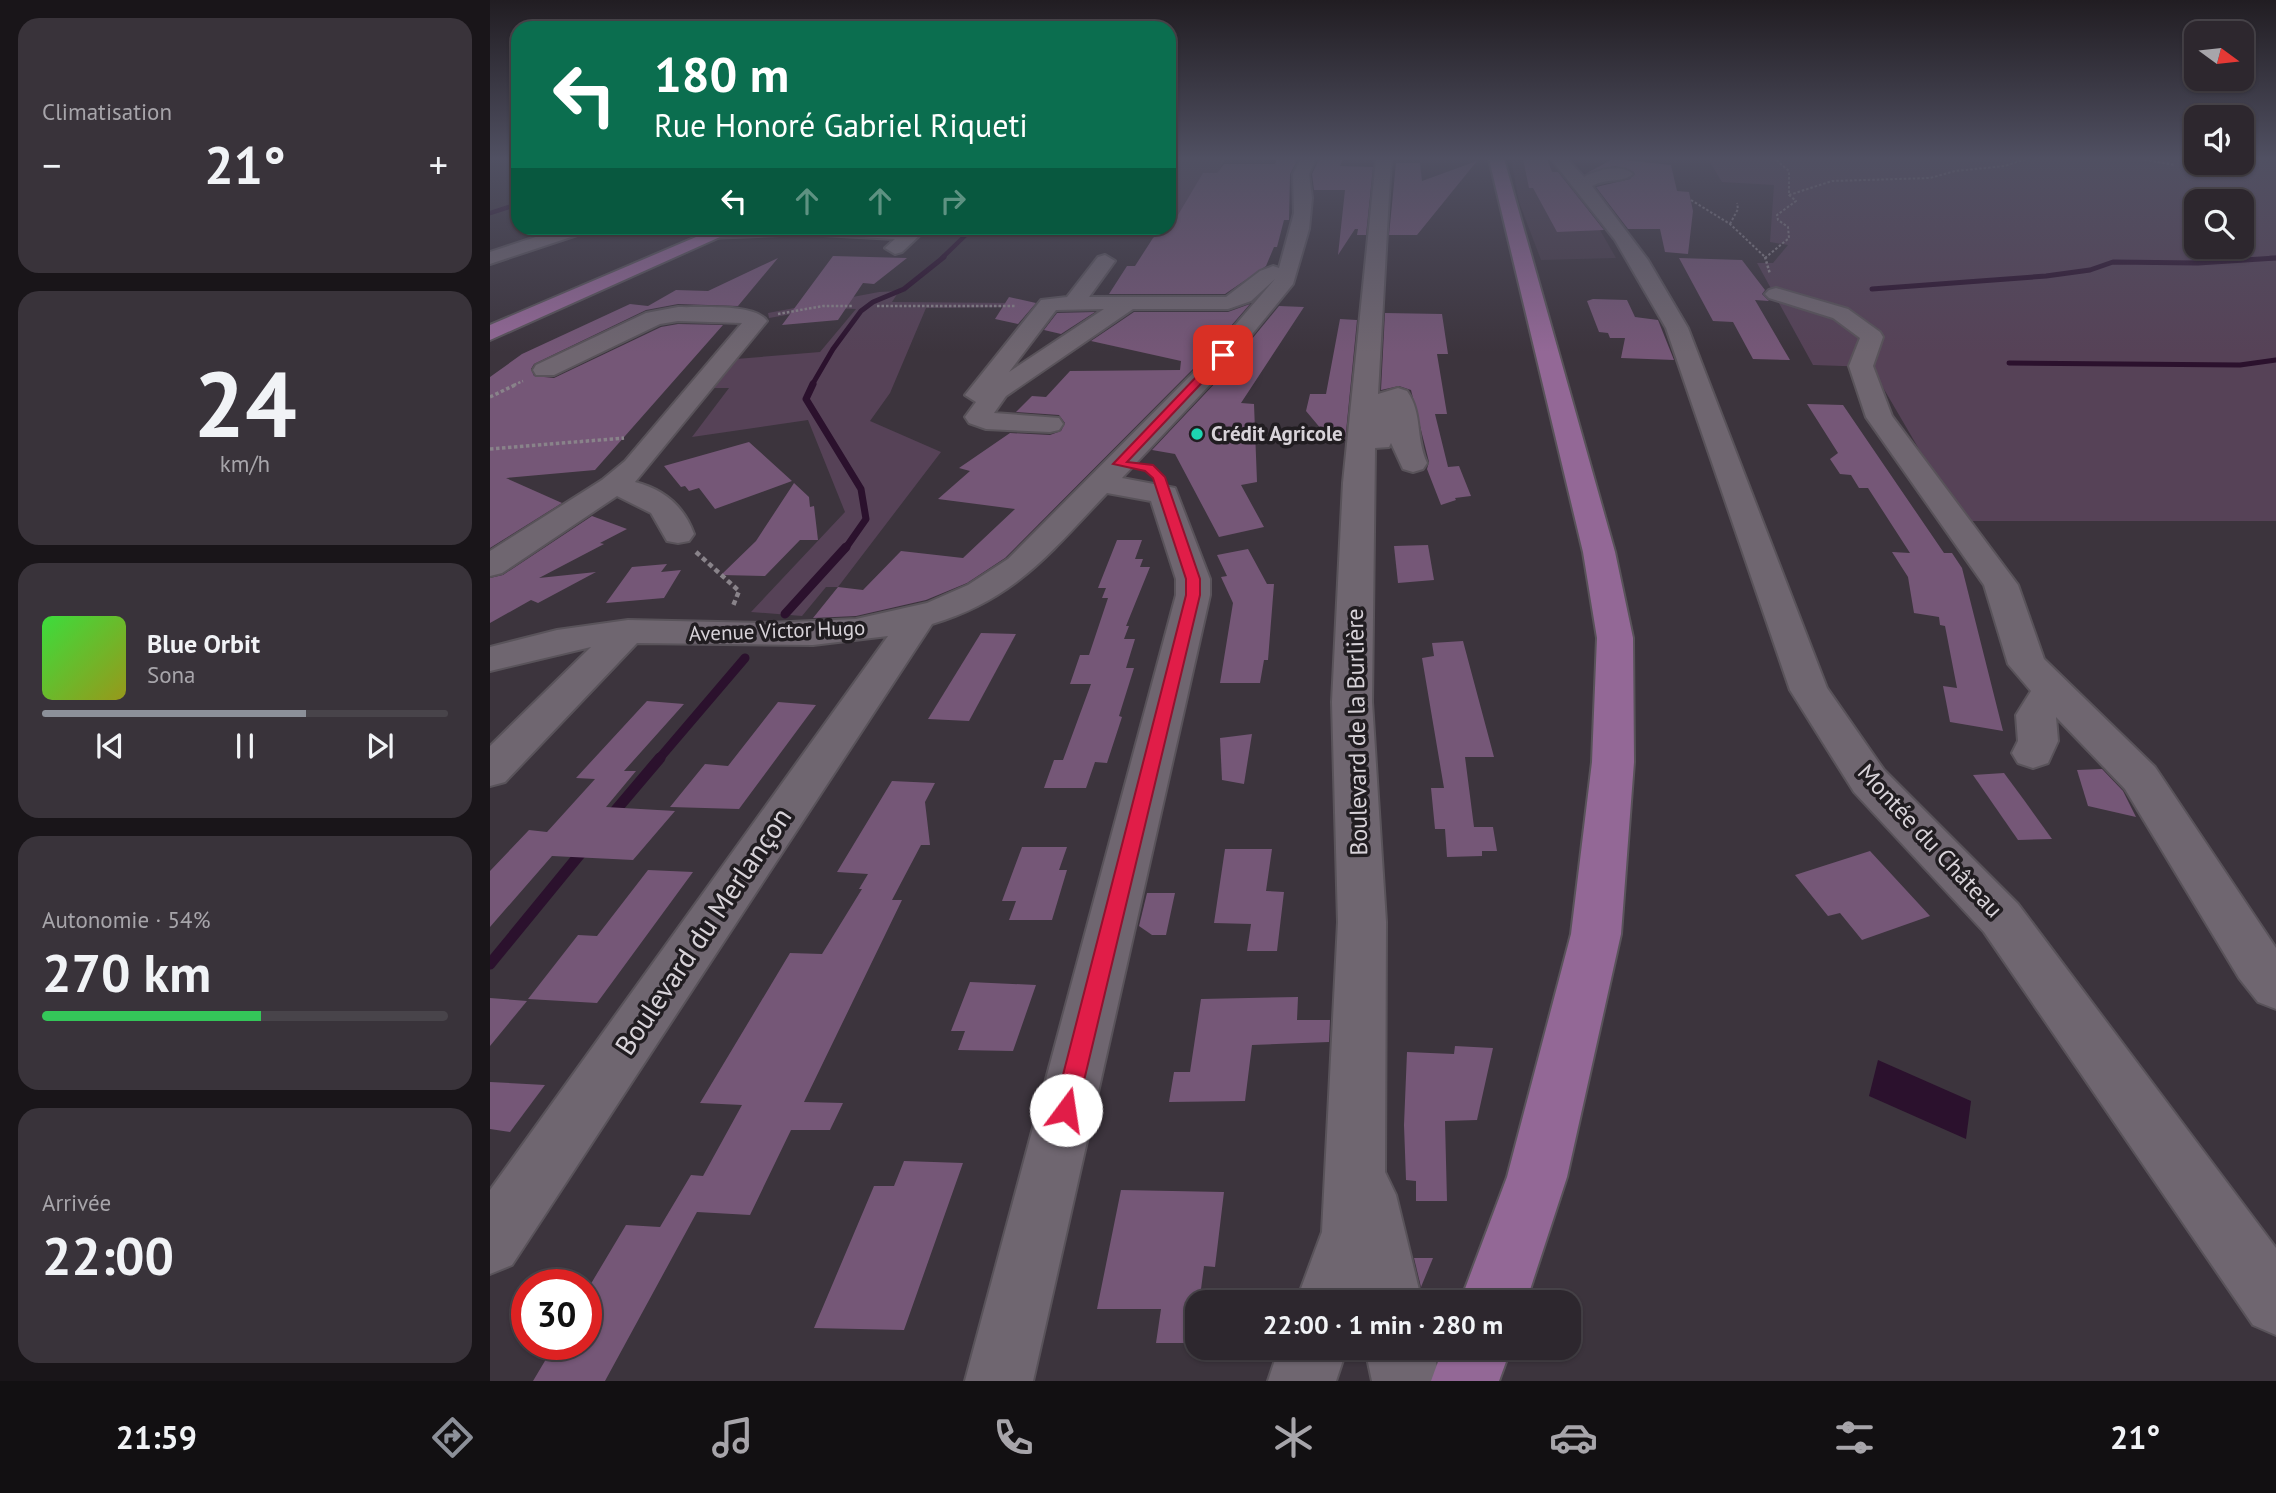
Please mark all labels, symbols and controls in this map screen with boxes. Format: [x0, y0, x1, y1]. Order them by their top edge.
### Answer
north arrow [2184, 21, 2254, 91]
map controls [2184, 21, 2254, 259]
text: 180 m [654, 42, 789, 106]
icon: left [539, 49, 630, 140]
text: Climatisation [42, 97, 172, 126]
text: Rue Honoré Gabriel Riqueti [654, 104, 1028, 146]
button: sound [2184, 105, 2254, 175]
text: 21° [204, 131, 286, 198]
text: − [42, 140, 61, 189]
text: + [429, 140, 448, 189]
icon: left [715, 182, 753, 220]
icon: ahead [788, 182, 826, 220]
icon: ahead [861, 182, 899, 220]
icon: right [934, 182, 972, 220]
button: search [2184, 189, 2254, 259]
pin [1193, 325, 1253, 385]
icon: arrive [1204, 336, 1242, 374]
text: 24 [193, 344, 297, 462]
place label: Crédit Agricole [1211, 420, 1343, 447]
marker: Crédit Agricole [1189, 426, 1205, 442]
text: km/h [220, 449, 270, 478]
street label: Boulevard de la Burlière [1339, 608, 1374, 856]
street label: Avenue Victor Hugo [688, 614, 866, 647]
text: Blue Orbit [147, 627, 260, 660]
text: Sona [147, 660, 196, 689]
icon: previous [91, 727, 129, 765]
icon: pause [226, 727, 264, 765]
icon: next [361, 727, 399, 765]
street label: Montée du Château [1851, 757, 2010, 924]
street label: Boulevard du Merlançon [606, 800, 799, 1062]
text: Autonomie · 54% [42, 905, 210, 934]
text: 270 km [42, 939, 211, 1006]
position arrow [1029, 1073, 1103, 1147]
text: Arrivée [42, 1188, 111, 1217]
text: 22:00 [42, 1222, 174, 1289]
speed limit sign: 30 [511, 1269, 602, 1360]
text: 22:00 · 1 min · 280 m [1263, 1308, 1503, 1341]
icon: directions [428, 1413, 477, 1462]
icon: music [708, 1413, 757, 1462]
icon: phone [989, 1413, 1038, 1462]
icon: climate [1269, 1413, 1318, 1462]
icon: car [1549, 1413, 1598, 1462]
icon: filters [1830, 1413, 1879, 1462]
text: 21:59 [116, 1416, 197, 1458]
text: 21° [2110, 1416, 2160, 1458]

